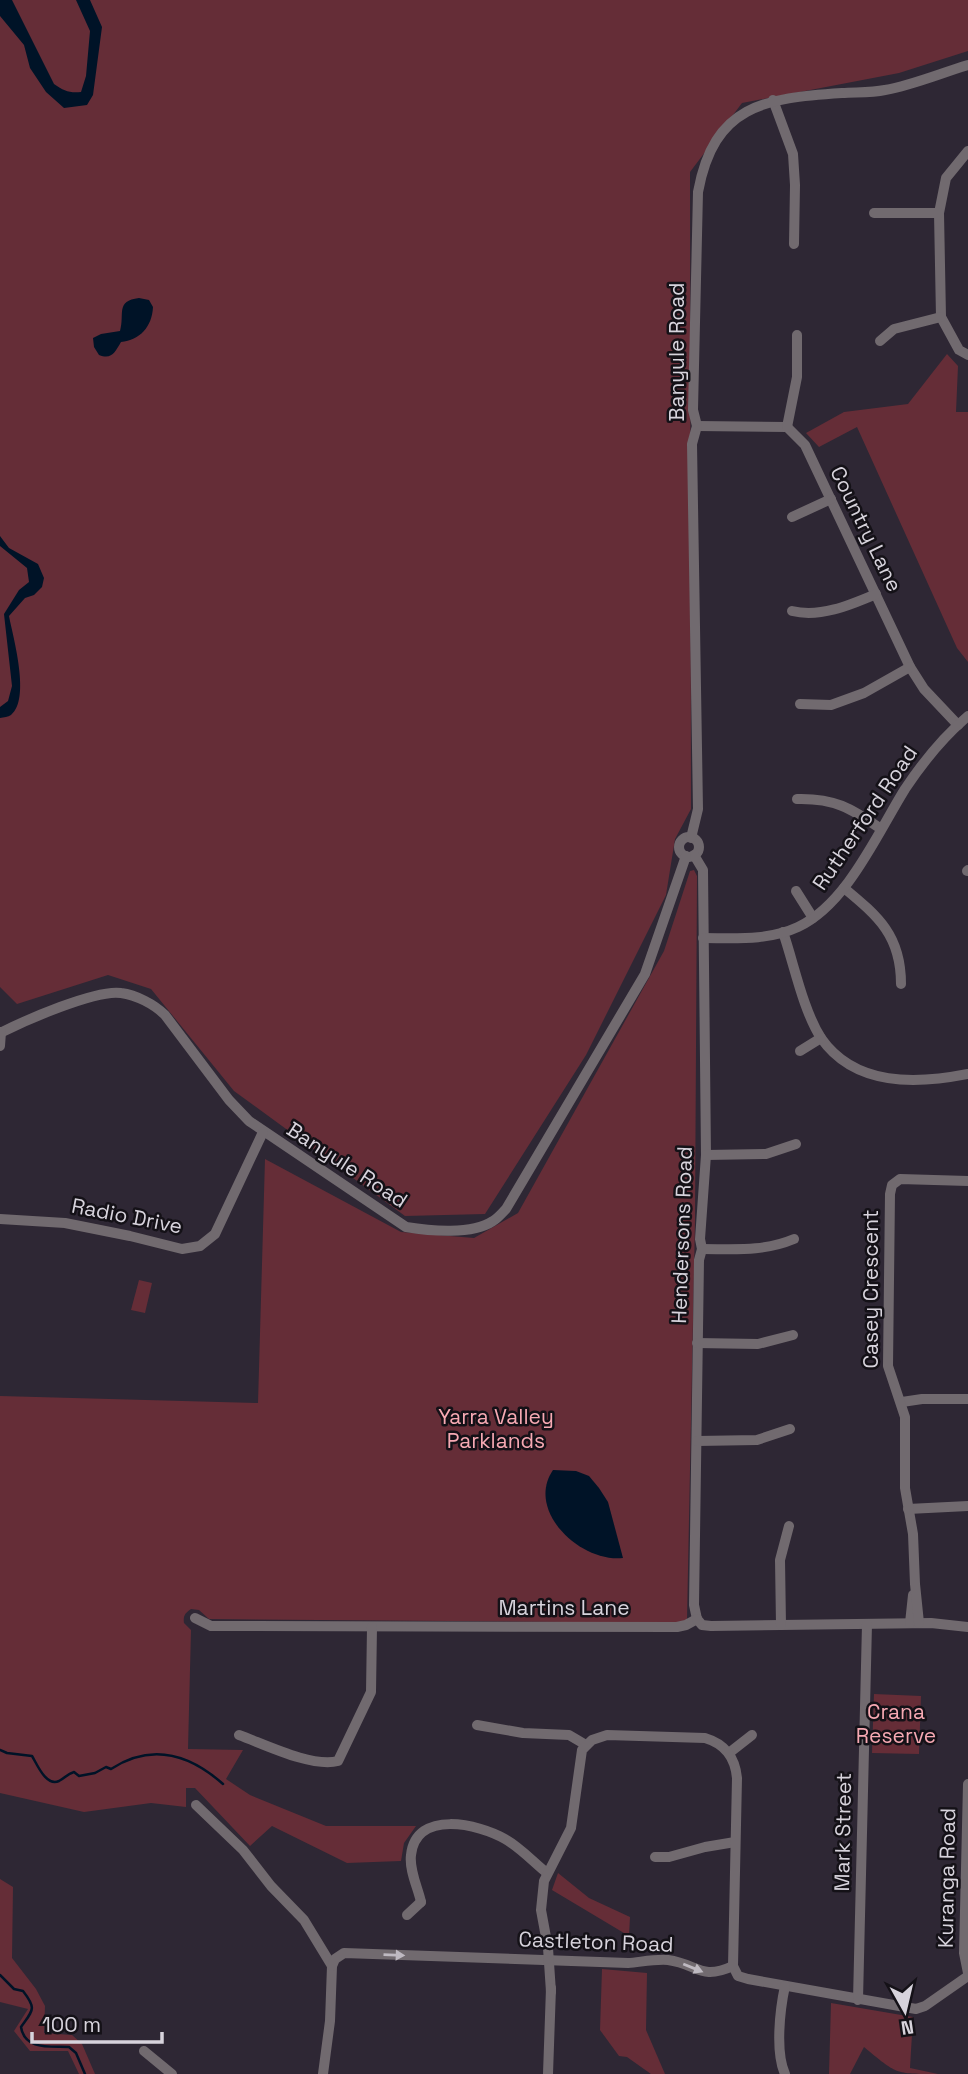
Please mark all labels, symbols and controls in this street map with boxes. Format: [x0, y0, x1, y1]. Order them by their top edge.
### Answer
street label: Banyule Road [663, 283, 690, 421]
street label: Country Lane [824, 461, 909, 596]
street label: Rutherford Road [806, 740, 923, 895]
street label: Banyule Road [282, 1115, 413, 1214]
street label: Hendersons Road [665, 1146, 698, 1324]
street label: Radio Drive [69, 1192, 185, 1239]
street label: Casey Crescent [857, 1210, 884, 1368]
park label: Yarra Valley Parklands [438, 1403, 554, 1454]
street label: Martins Lane [498, 1594, 630, 1621]
park label: Crana Reserve [856, 1698, 936, 1749]
street label: Mark Street [828, 1772, 857, 1892]
street label: Kuranga Road [932, 1808, 961, 1948]
street label: Castleton Road [518, 1925, 674, 1958]
one-way arrow [383, 1949, 405, 1960]
one-way arrow [683, 1963, 704, 1974]
north arrow [870, 1976, 940, 2046]
scale bar [32, 2000, 161, 2044]
text: 100 m [42, 2011, 101, 2038]
text: N [899, 2014, 915, 2041]

